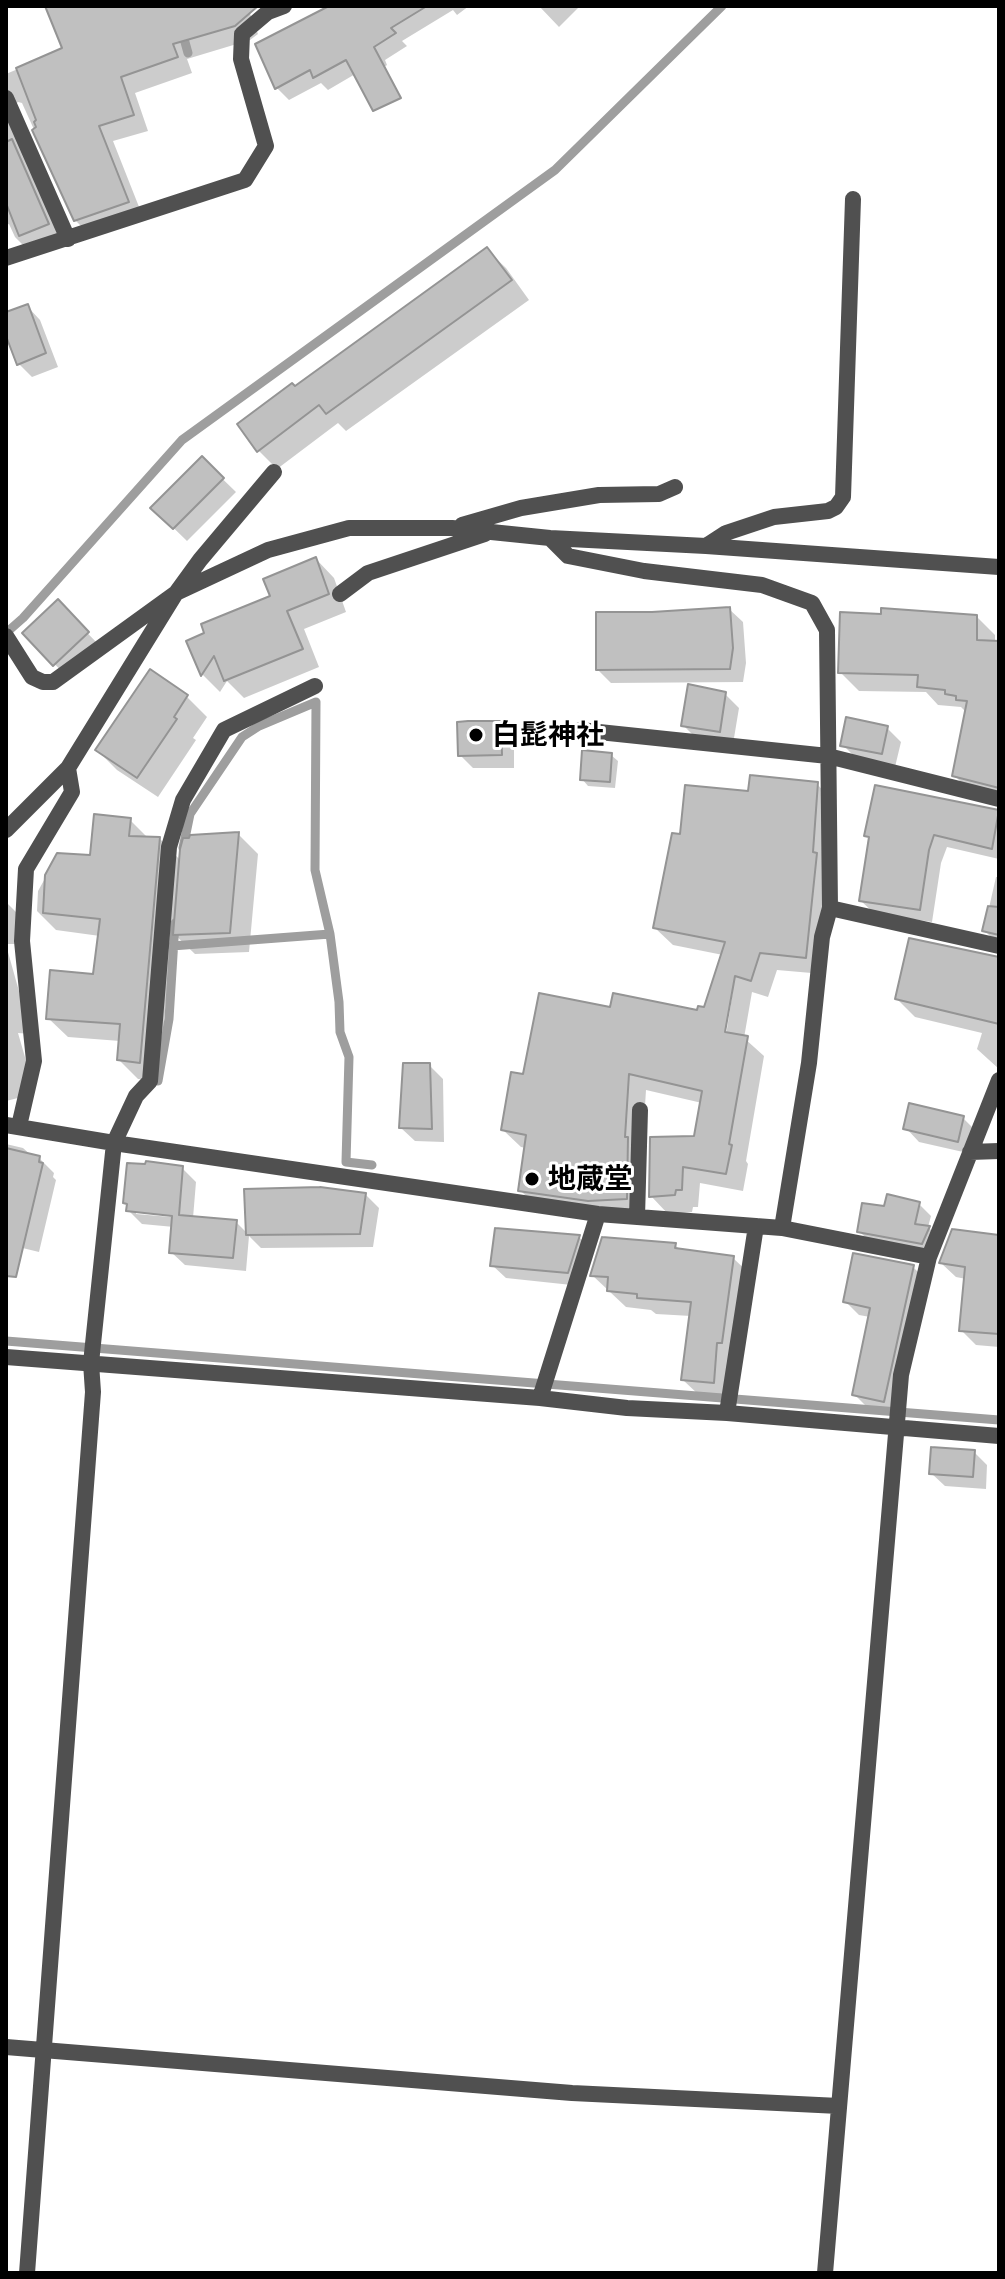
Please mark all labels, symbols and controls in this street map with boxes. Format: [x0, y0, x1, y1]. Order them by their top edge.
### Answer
place label: 白髭神社 [492, 718, 604, 752]
marker: 白髭神社 [467, 726, 485, 744]
place label: 地蔵堂 [548, 1162, 632, 1196]
marker: 地蔵堂 [523, 1170, 541, 1188]

